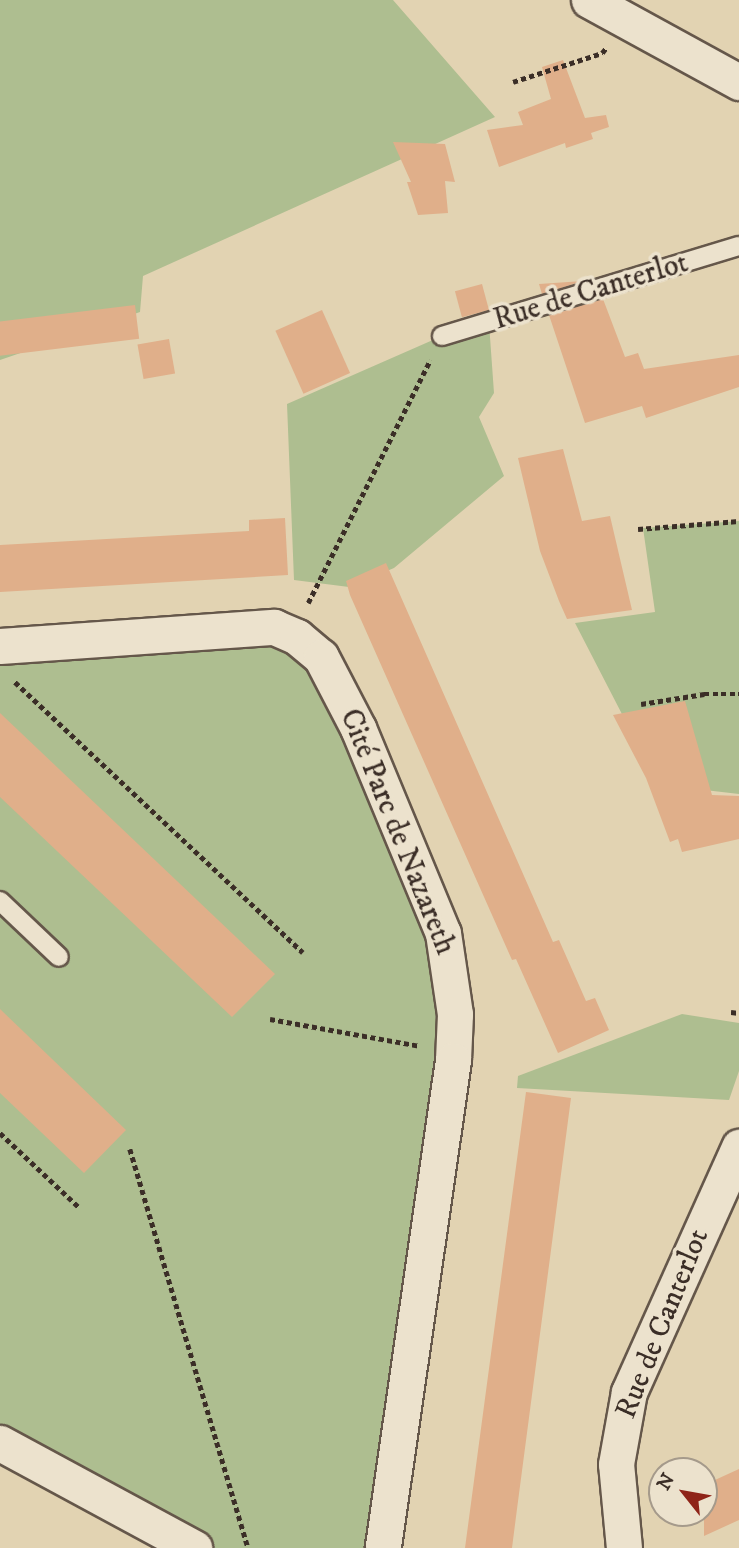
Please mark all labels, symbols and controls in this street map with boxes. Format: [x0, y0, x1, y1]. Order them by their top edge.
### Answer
street label: Rue de Canterlot [489, 245, 693, 339]
street label: Cité Parc de Nazareth [331, 704, 463, 960]
street label: Rue de Canterlot [609, 1224, 717, 1424]
north arrow [648, 1457, 718, 1527]
text: N [652, 1469, 680, 1495]

